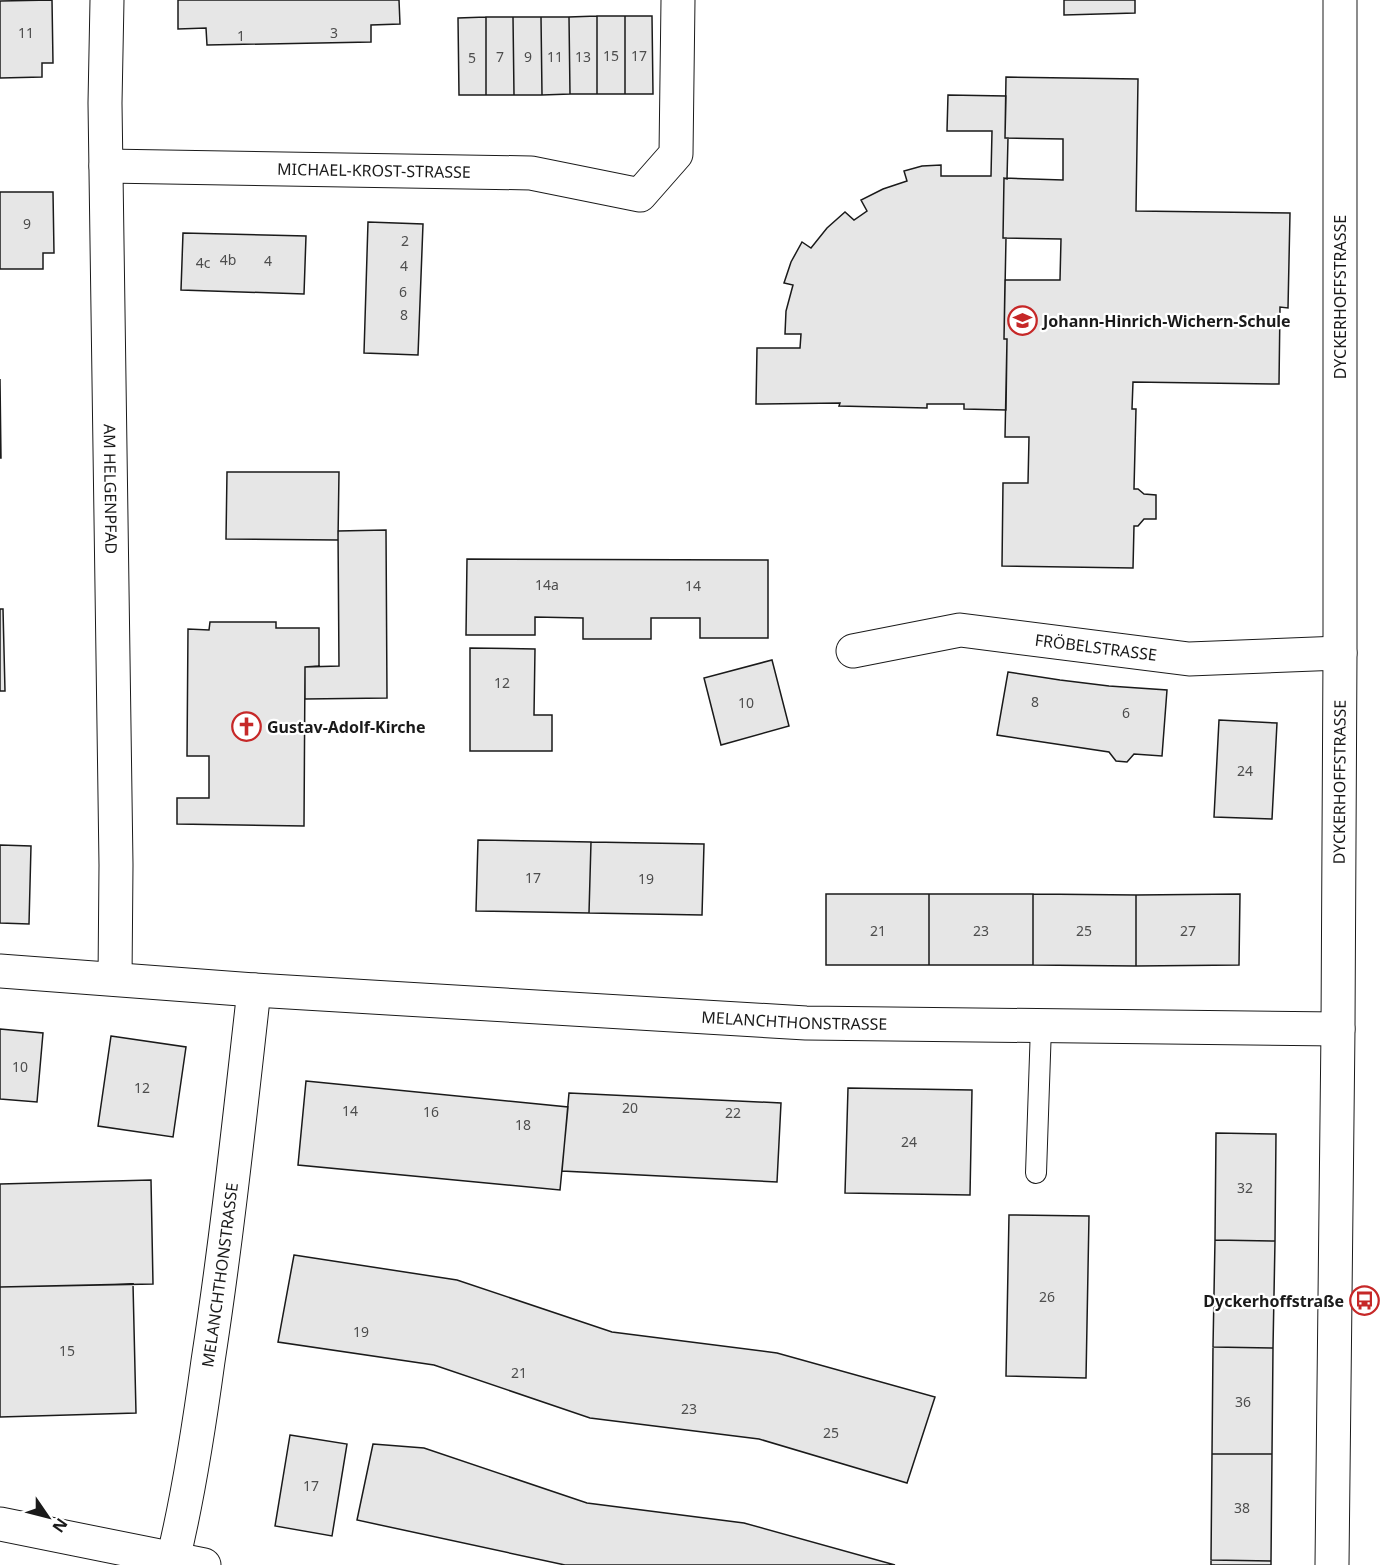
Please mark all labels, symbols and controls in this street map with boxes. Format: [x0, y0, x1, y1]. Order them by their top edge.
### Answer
house number: 11 [18, 23, 34, 42]
house number: 3 [330, 23, 338, 42]
house number: 1 [237, 26, 245, 45]
house number: 15 [603, 46, 619, 65]
house number: 17 [631, 46, 647, 65]
house number: 7 [496, 47, 504, 66]
house number: 9 [524, 47, 532, 66]
house number: 11 [547, 47, 563, 66]
house number: 13 [575, 47, 591, 66]
house number: 5 [468, 48, 476, 67]
street label: MICHAEL-KROST-STRASSE [277, 158, 471, 183]
house number: 9 [23, 214, 31, 233]
street label: DYCKERHOFFSTRASSE [1329, 215, 1351, 379]
house number: 2 [401, 231, 409, 250]
house number: 4b [220, 250, 236, 269]
house number: 4 [264, 251, 272, 270]
house number: 4c [196, 253, 211, 272]
house number: 4 [400, 256, 408, 275]
house number: 6 [399, 282, 407, 301]
house number: 8 [400, 305, 408, 324]
school or university icon: Johann-Hinrich-Wichern-Schule [1006, 305, 1038, 337]
place label: Johann-Hinrich-Wichern-Schule [1041, 310, 1291, 332]
street label: AM HELGENPFAD [99, 424, 123, 554]
house number: 14a [535, 575, 559, 594]
house number: 14 [685, 576, 701, 595]
street label: FRÖBELSTRASSE [1034, 629, 1158, 666]
house number: 12 [494, 673, 510, 692]
house number: 8 [1031, 692, 1039, 711]
house number: 10 [738, 693, 754, 712]
street label: DYCKERHOFFSTRASSE [1328, 700, 1351, 864]
house number: 6 [1122, 703, 1130, 722]
church icon: Gustav-Adolf-Kirche [230, 711, 262, 743]
place label: Gustav-Adolf-Kirche [267, 716, 426, 738]
house number: 24 [1237, 761, 1253, 780]
house number: 17 [525, 868, 541, 887]
house number: 19 [638, 869, 654, 888]
house number: 21 [870, 921, 886, 940]
house number: 23 [973, 921, 989, 940]
house number: 25 [1076, 921, 1092, 940]
house number: 27 [1180, 921, 1196, 940]
street label: MELANCHTHONSTRASSE [701, 1006, 887, 1035]
house number: 10 [12, 1057, 28, 1076]
house number: 12 [134, 1078, 150, 1097]
house number: 20 [622, 1098, 638, 1117]
house number: 14 [342, 1101, 358, 1120]
house number: 16 [423, 1102, 439, 1121]
house number: 22 [725, 1103, 741, 1122]
house number: 18 [515, 1115, 531, 1134]
house number: 24 [901, 1132, 917, 1151]
house number: 32 [1237, 1178, 1253, 1197]
street label: MELANCHTHONSTRASSE [196, 1181, 243, 1369]
bus stop icon: Dyckerhoffstraße [1349, 1285, 1381, 1317]
house number: 26 [1039, 1287, 1055, 1306]
place label: Dyckerhoffstraße [1203, 1290, 1344, 1312]
house number: 19 [353, 1322, 369, 1341]
house number: 15 [59, 1341, 75, 1360]
house number: 21 [511, 1363, 527, 1382]
house number: 36 [1235, 1392, 1251, 1411]
house number: 23 [681, 1399, 697, 1418]
house number: 25 [823, 1423, 839, 1442]
house number: 17 [303, 1476, 319, 1495]
north arrow [18, 1487, 78, 1547]
house number: 38 [1234, 1498, 1250, 1517]
text: N [48, 1514, 73, 1537]

